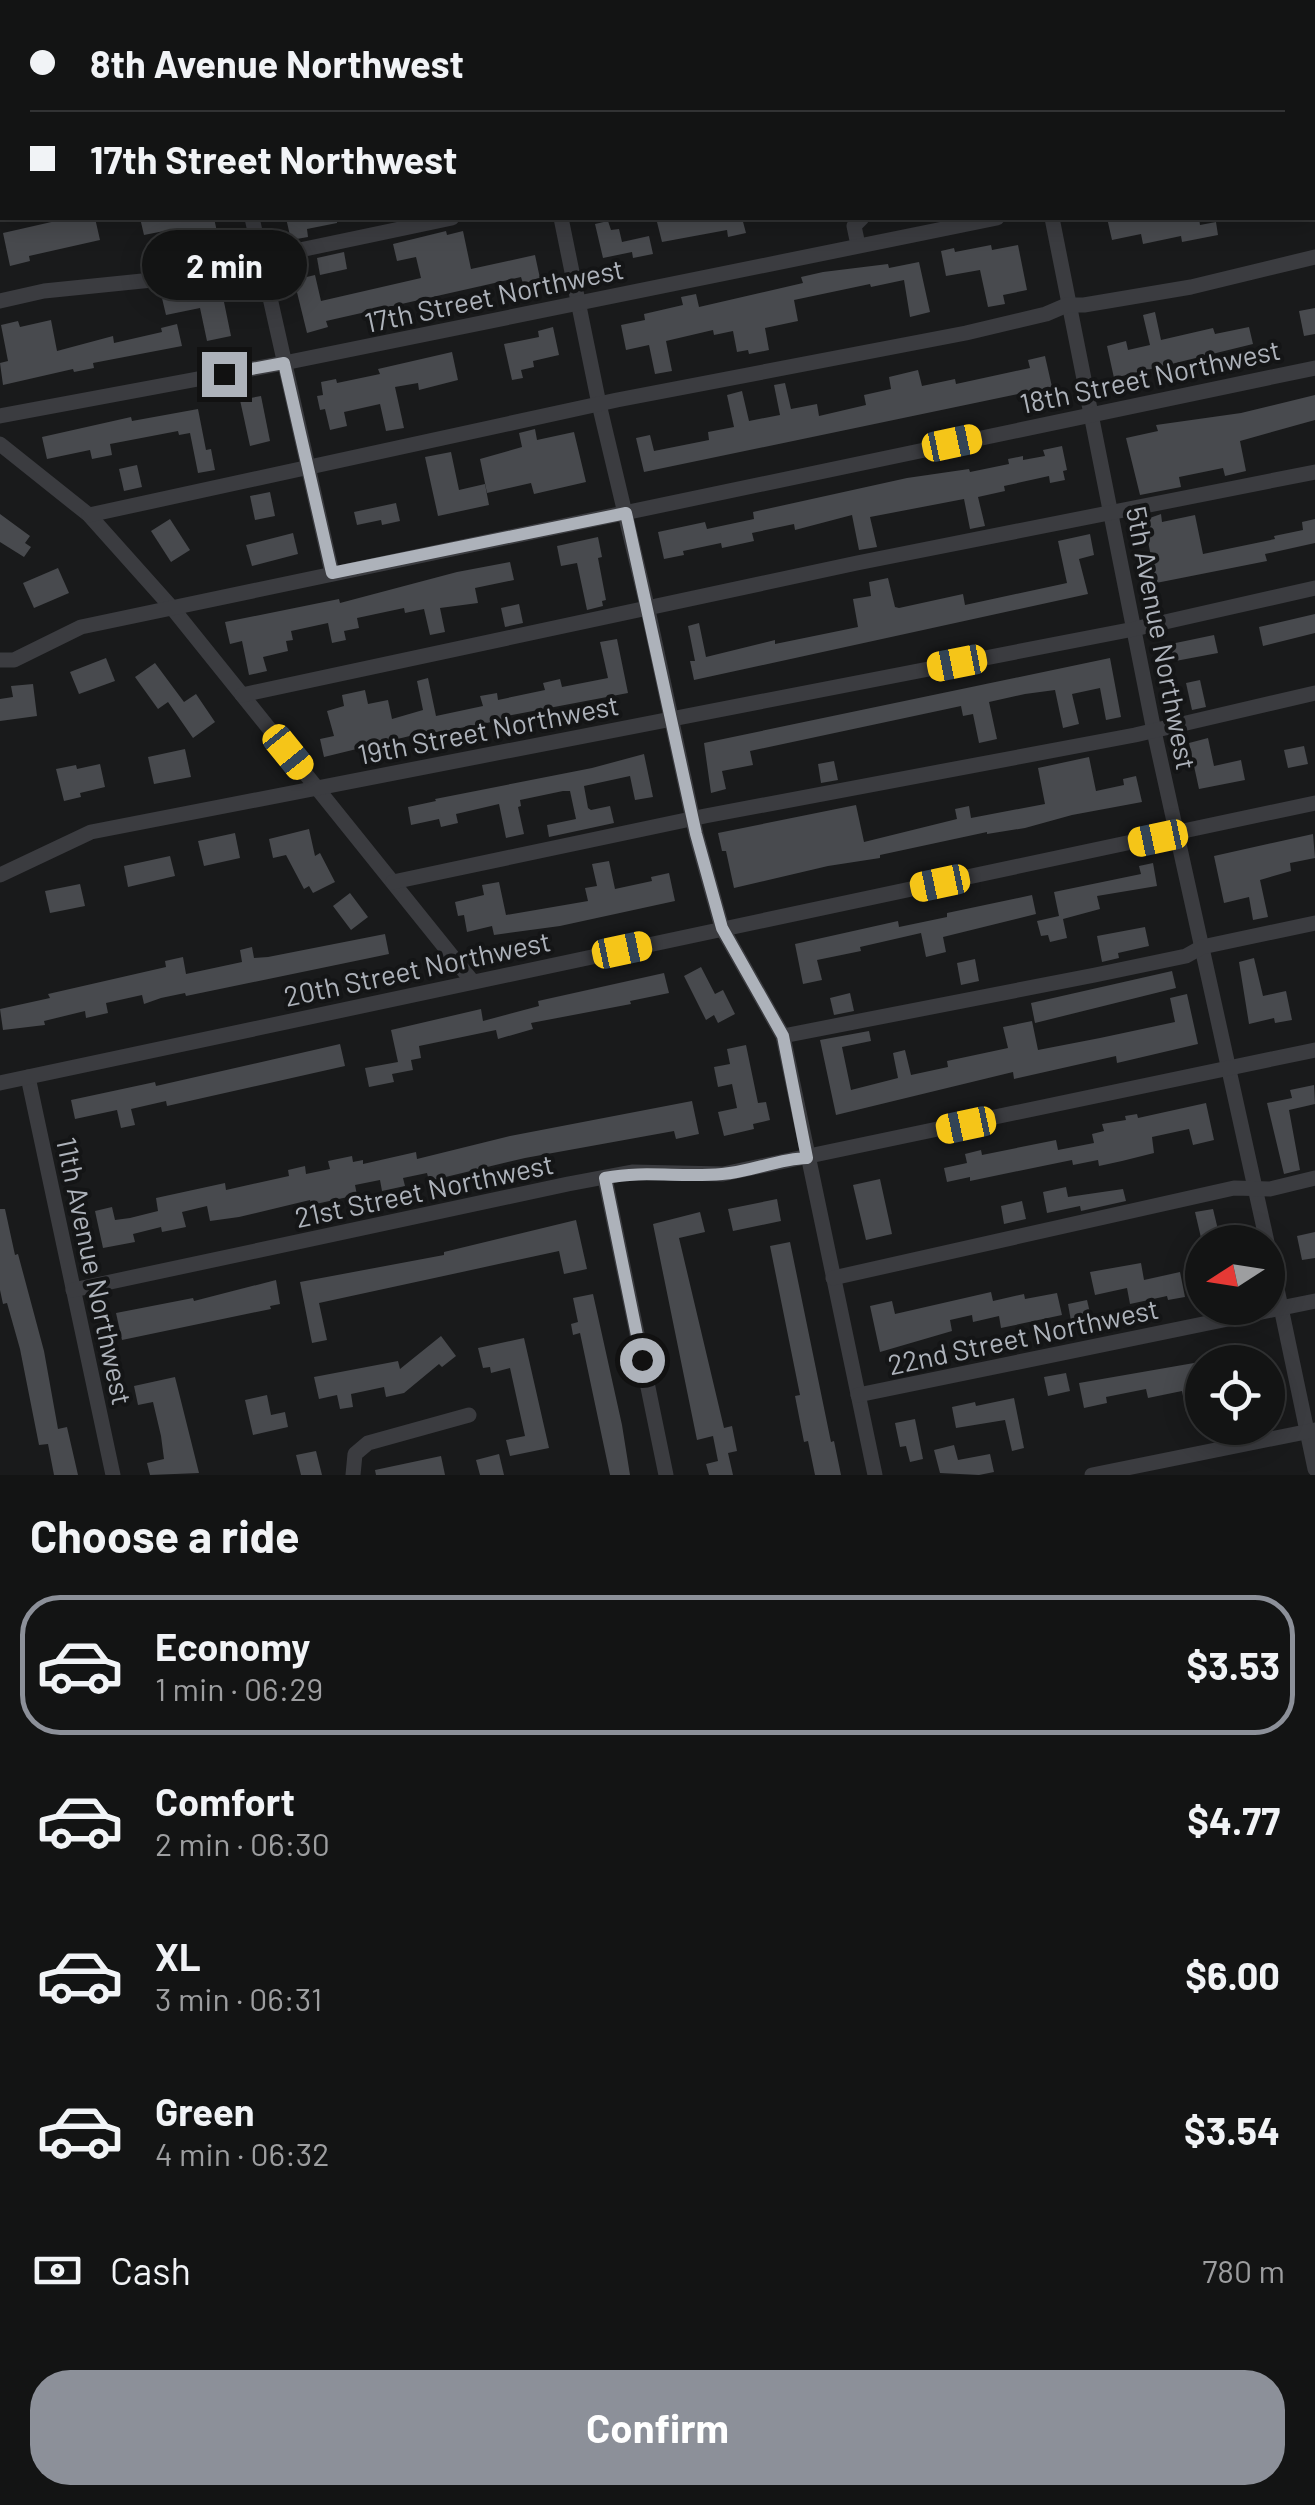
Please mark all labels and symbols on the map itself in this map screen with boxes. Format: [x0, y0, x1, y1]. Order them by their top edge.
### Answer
callout: 2 min [142, 229, 306, 299]
street label: 17th Street Northwest [361, 251, 627, 339]
street label: 18th Street Northwest [1017, 332, 1283, 420]
route end [202, 352, 247, 397]
car [920, 422, 984, 464]
street label: 5th Avenue Northwest [1120, 503, 1204, 773]
car [925, 643, 989, 683]
street label: 19th Street Northwest [355, 687, 621, 771]
car [257, 719, 319, 785]
car [1126, 817, 1190, 859]
car [908, 862, 972, 904]
street label: 20th Street Northwest [281, 923, 553, 1013]
car [590, 929, 654, 971]
car [934, 1104, 998, 1146]
street label: 11th Avenue Northwest [50, 1134, 140, 1408]
street label: 21st Street Northwest [292, 1146, 556, 1234]
north arrow [1185, 1225, 1285, 1325]
street label: 22nd Street Northwest [885, 1291, 1161, 1381]
route start [620, 1338, 665, 1383]

